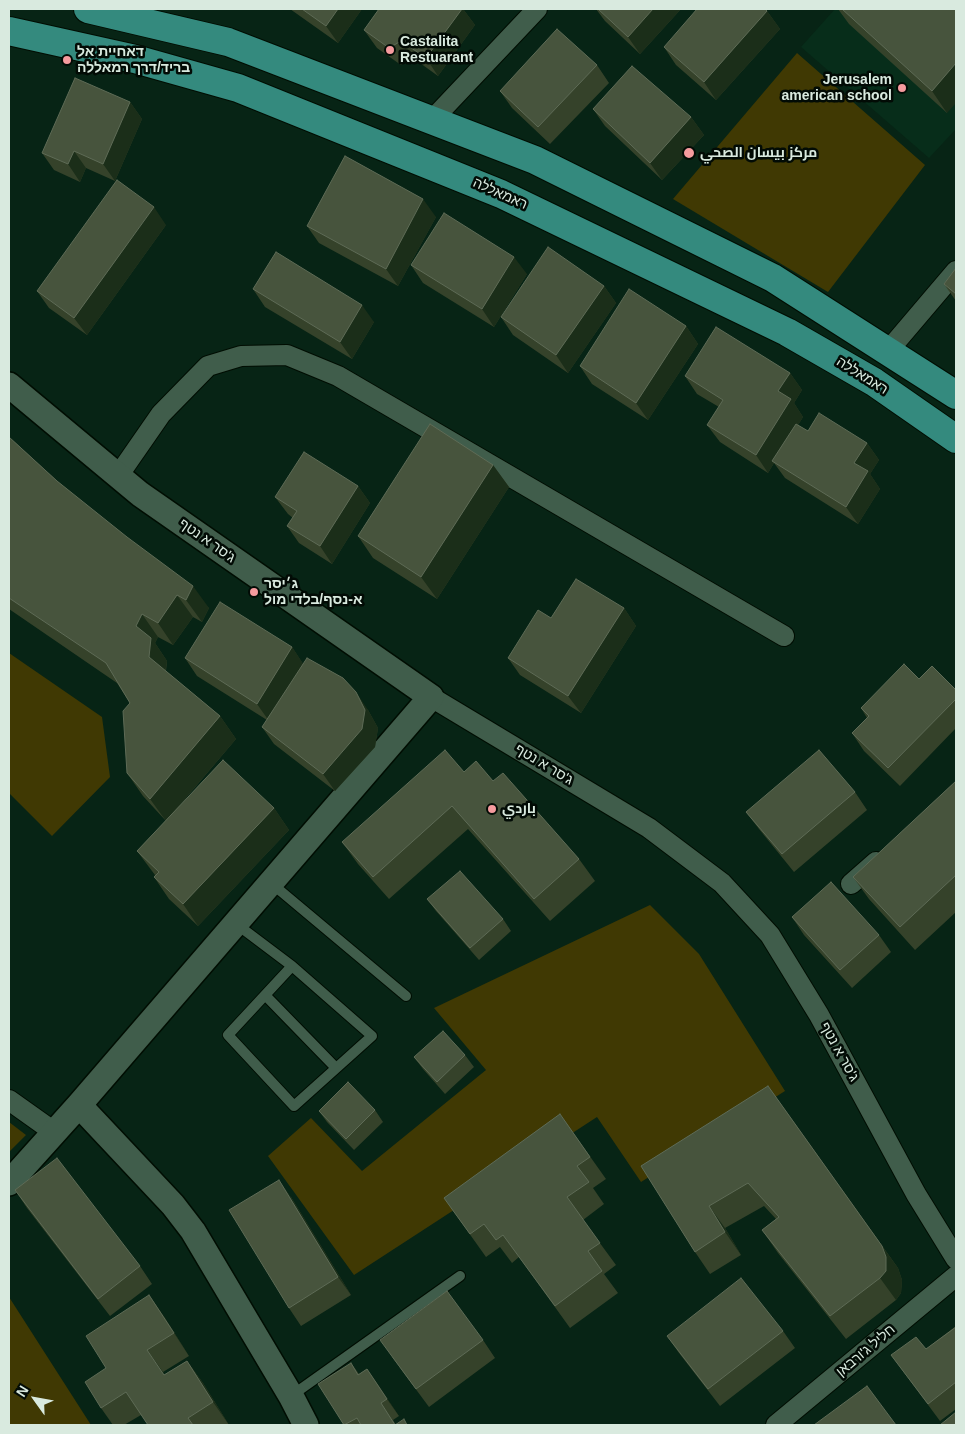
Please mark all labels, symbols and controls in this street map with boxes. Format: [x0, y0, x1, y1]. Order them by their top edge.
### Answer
place label: Castalita Restuarant [400, 34, 473, 66]
place label: דאחיית אל בריד/דרך רמאללה [77, 44, 190, 76]
marker: Castalita Restuarant [384, 44, 396, 56]
marker: דאחיית אל בריד/דרך רמאללה [61, 54, 73, 66]
place label: Jerusalem american school [782, 72, 892, 104]
marker: Jerusalem american school [896, 82, 908, 94]
place label: مركز بيسان الصحي [700, 145, 817, 161]
marker: مركز بيسان الصحي [682, 146, 696, 160]
street label: ראמאללה [470, 175, 530, 213]
street label: ראמאללה [833, 354, 891, 398]
street label: ג'סר א נטף [176, 515, 238, 567]
place label: ג׳יסר א-נסף/בלדי מול [264, 576, 363, 608]
marker: ג׳יסר א-נסף/בלדי מול [248, 586, 260, 598]
street label: ג'סר א נטף [512, 741, 576, 789]
place label: باردي [502, 801, 536, 817]
marker: باردي [486, 803, 498, 815]
street label: ג'סר א נטף [816, 1019, 862, 1085]
street label: חליל ג'ורבאן [833, 1322, 899, 1380]
north arrow [10, 1374, 60, 1424]
text: N [13, 1383, 32, 1400]

